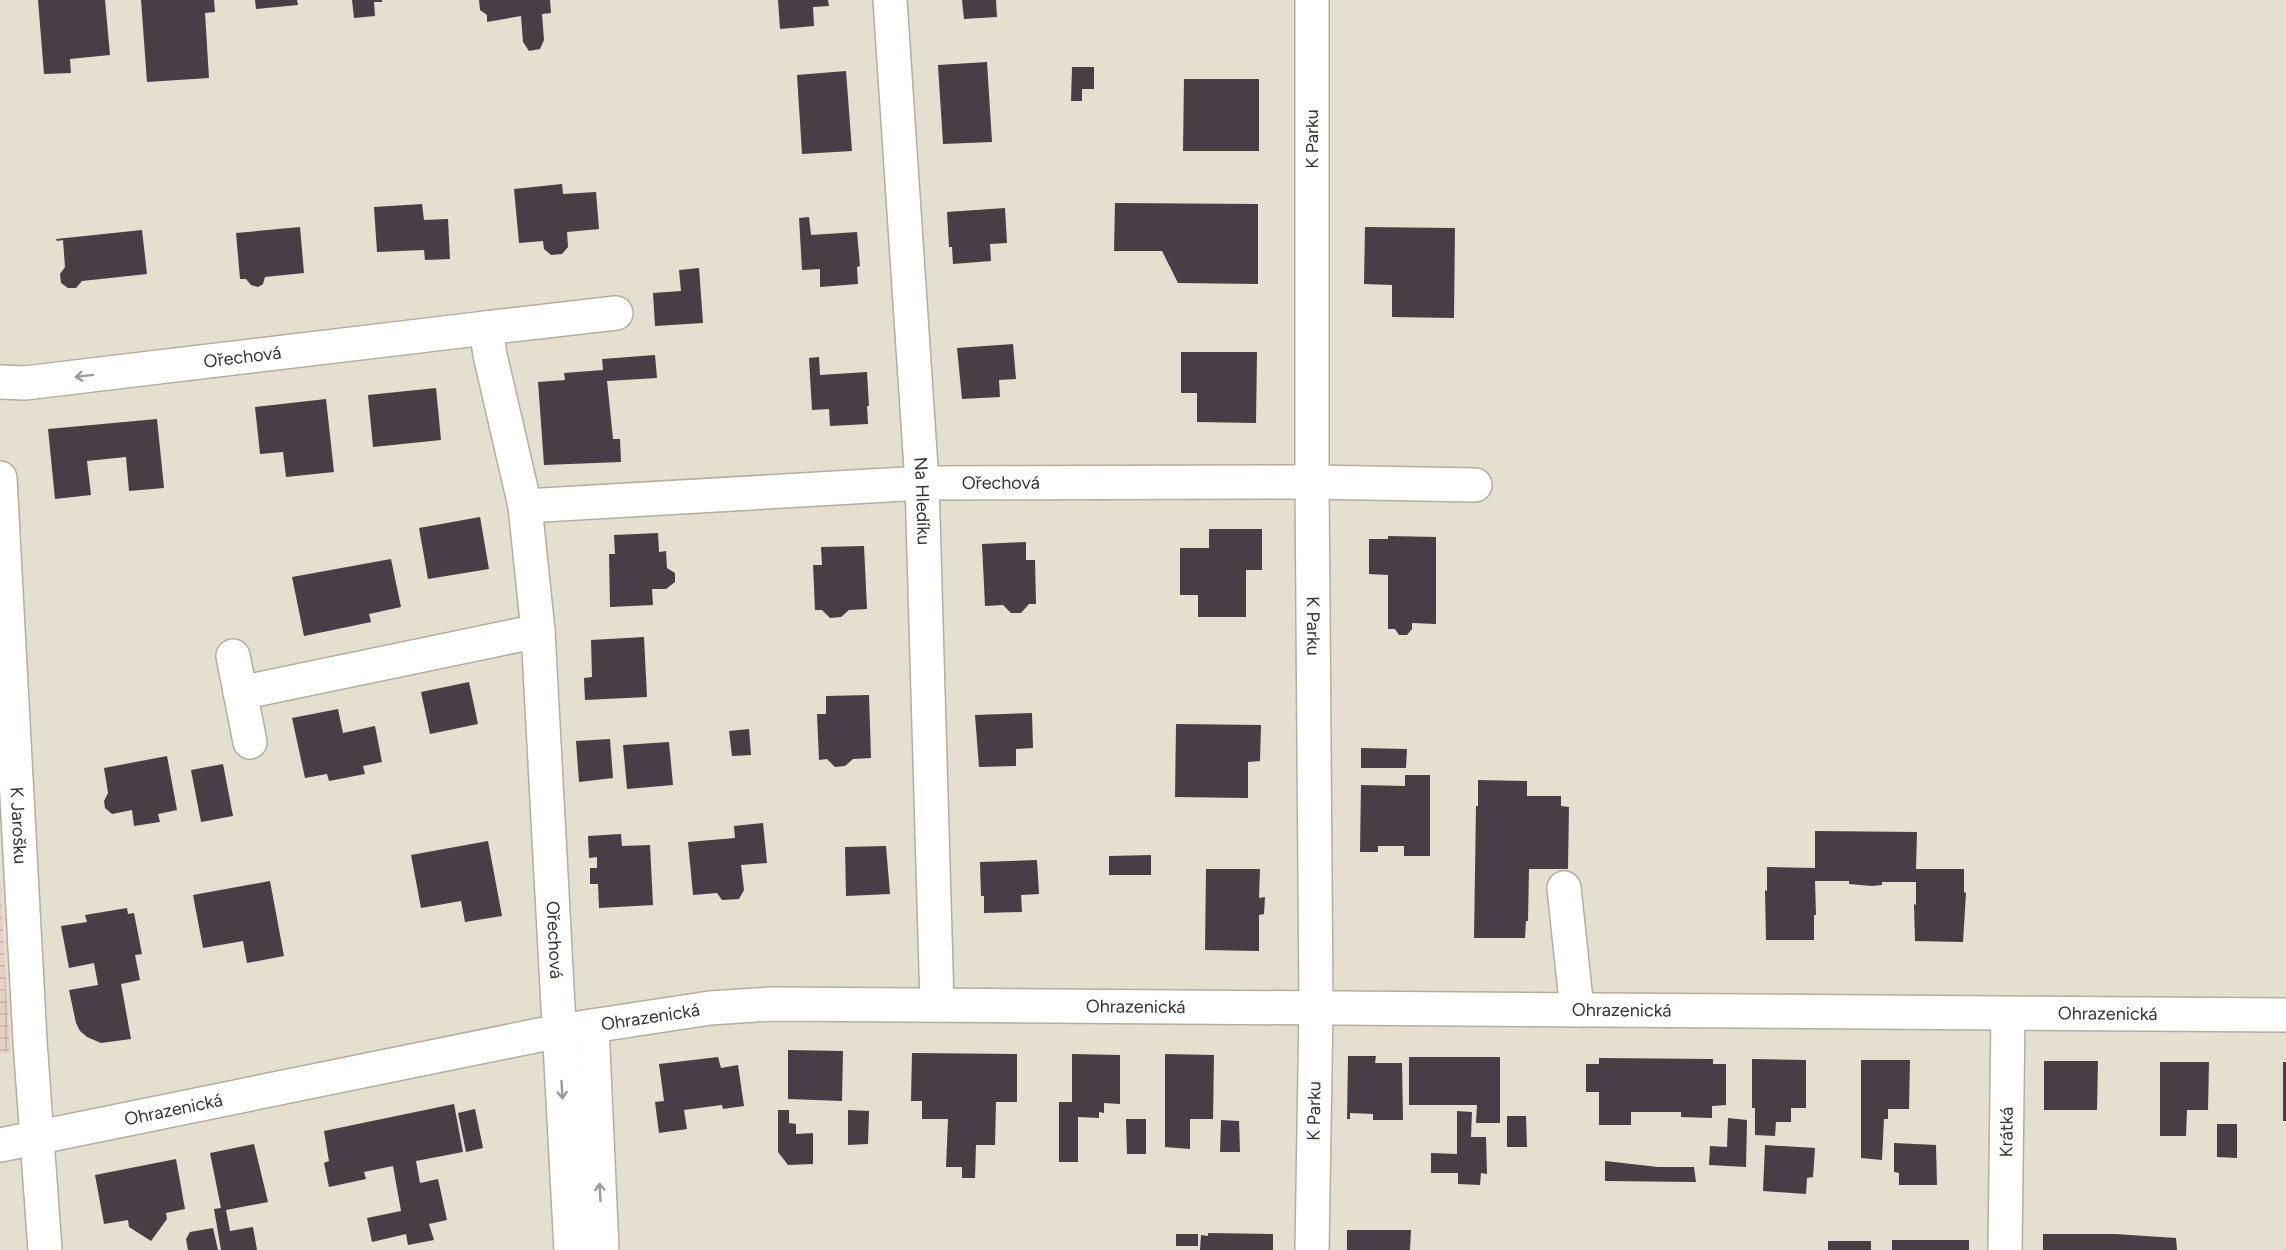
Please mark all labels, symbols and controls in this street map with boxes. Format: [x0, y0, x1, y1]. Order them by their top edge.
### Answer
street label: K Parku [1301, 109, 1323, 169]
street label: Ořechová [202, 342, 283, 373]
one-way arrow [74, 370, 94, 381]
street label: Na Hledíku [909, 456, 935, 545]
street label: Ořechová [962, 472, 1040, 494]
street label: K Parku [1302, 596, 1324, 656]
street label: K Jarošku [5, 786, 32, 865]
street label: Ořechová [541, 900, 568, 980]
street label: Ohrazenická [1086, 995, 1186, 1018]
street label: Ohrazenická [600, 999, 701, 1035]
street label: Ohrazenická [1572, 999, 1672, 1022]
street label: Ohrazenická [2058, 1002, 2158, 1025]
one-way arrow [557, 1079, 568, 1099]
street label: K Parku [1302, 1081, 1326, 1141]
street label: Ohrazenická [122, 1089, 224, 1130]
street label: Krátká [1995, 1106, 2018, 1158]
one-way arrow [594, 1182, 605, 1202]

